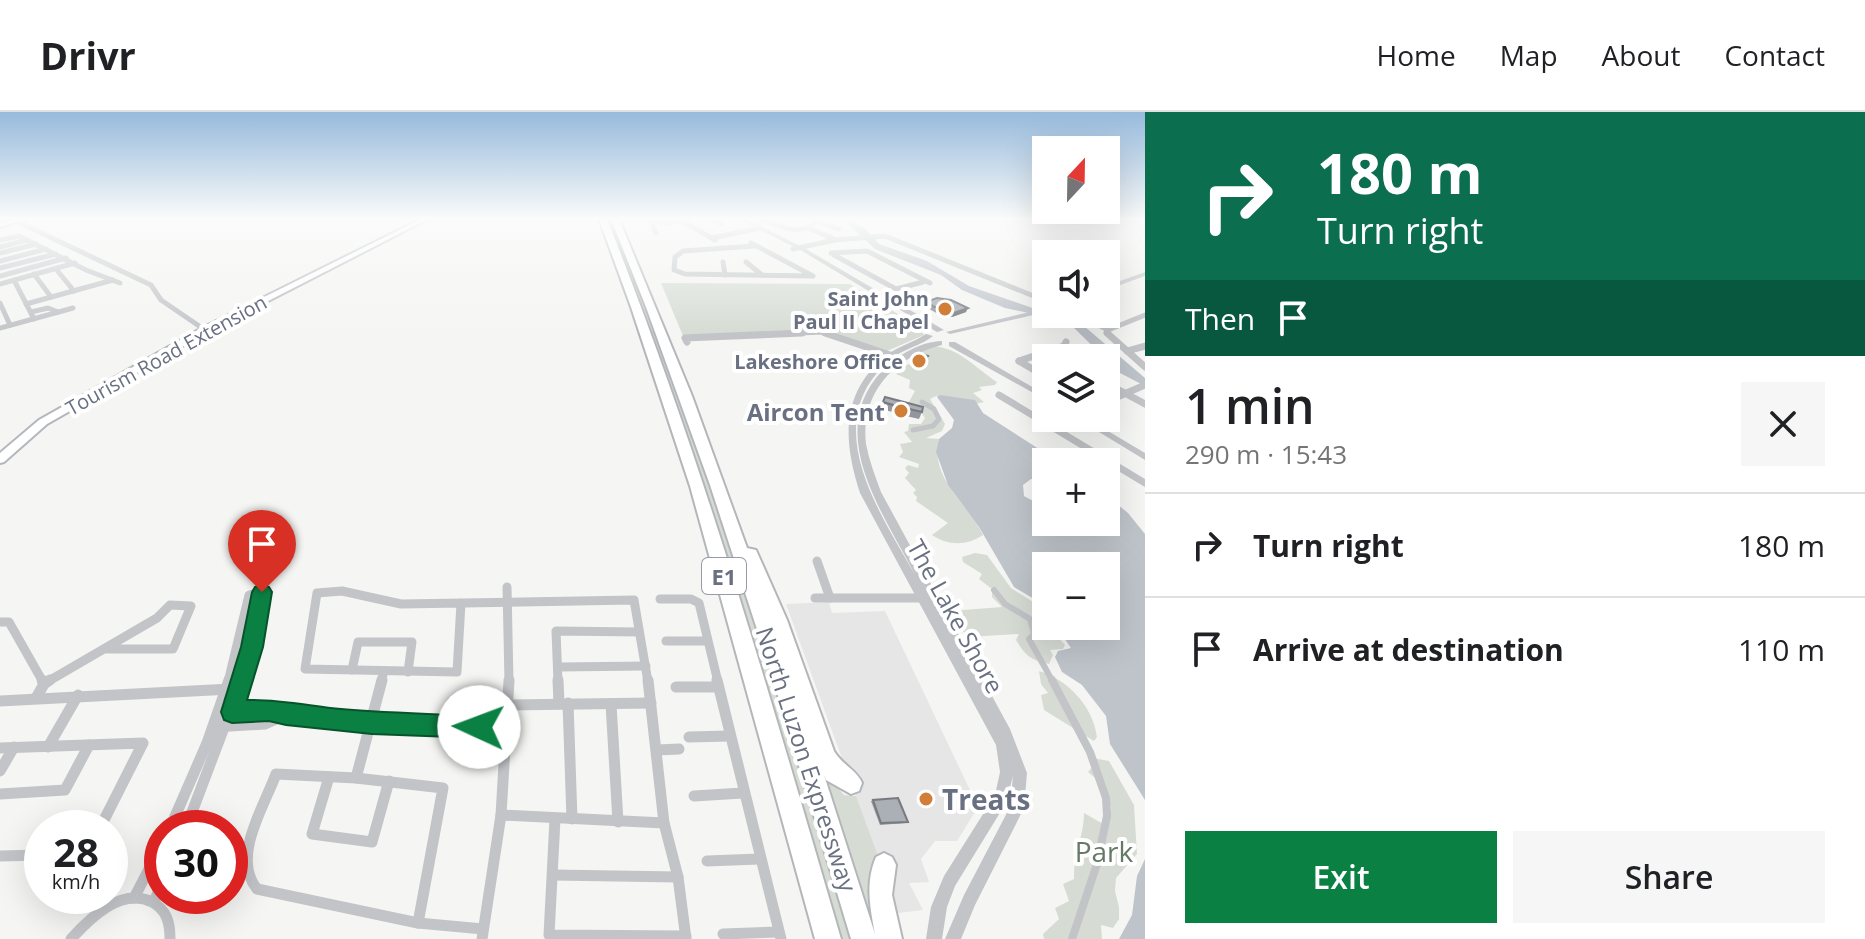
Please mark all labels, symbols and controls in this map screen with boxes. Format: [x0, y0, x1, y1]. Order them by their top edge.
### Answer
text: Drivr [40, 29, 136, 81]
text: Home [1377, 36, 1456, 74]
text: Map [1500, 36, 1558, 74]
text: About [1602, 36, 1680, 74]
text: Contact [1724, 36, 1825, 74]
text: 180 m [1317, 134, 1483, 210]
north arrow [1032, 136, 1120, 224]
map controls [1032, 136, 1120, 640]
icon: right [1185, 144, 1289, 248]
text: Turn right [1317, 206, 1483, 255]
button: sound [1032, 240, 1120, 328]
place label: Saint John Paul II Chapel [793, 285, 929, 335]
street label: Tourism Road Extension [61, 288, 271, 422]
icon: arrive [1271, 296, 1315, 340]
text: Then [1185, 298, 1255, 339]
marker: Saint John Paul II Chapel [936, 300, 954, 318]
button: layers [1032, 344, 1120, 432]
place label: Lakeshore Office [734, 348, 903, 375]
marker: Lakeshore Office [910, 352, 928, 370]
text: 1 min [1185, 373, 1315, 438]
button: close [1741, 382, 1825, 466]
place label: Aircon Tent [747, 395, 885, 428]
marker: Aircon Tent [892, 402, 910, 420]
text: 290 m · 15:43 [1185, 436, 1347, 472]
button: + [1032, 448, 1120, 536]
pin [228, 510, 296, 592]
icon: arrive [240, 522, 284, 566]
icon: right [1185, 523, 1229, 567]
text: Turn right [1253, 525, 1404, 566]
text: 180 m [1738, 525, 1825, 566]
street label: The Lake Shore [900, 533, 1012, 699]
button: − [1032, 552, 1120, 640]
road number: E1 [702, 558, 746, 594]
street label: North Luzon Expressway [749, 622, 866, 896]
icon: arrive [1185, 627, 1229, 671]
text: Arrive at destination [1253, 629, 1564, 670]
text: 110 m [1738, 629, 1825, 670]
position arrow [437, 685, 521, 769]
place label: Treats [942, 780, 1030, 818]
marker: Treats [917, 790, 935, 808]
speed limit sign: 30 [144, 810, 248, 914]
text: 28 [53, 824, 99, 879]
button: Exit [1185, 831, 1497, 923]
button: Share [1513, 831, 1825, 923]
park label: Park [1075, 832, 1134, 870]
text: km/h [52, 868, 100, 895]

